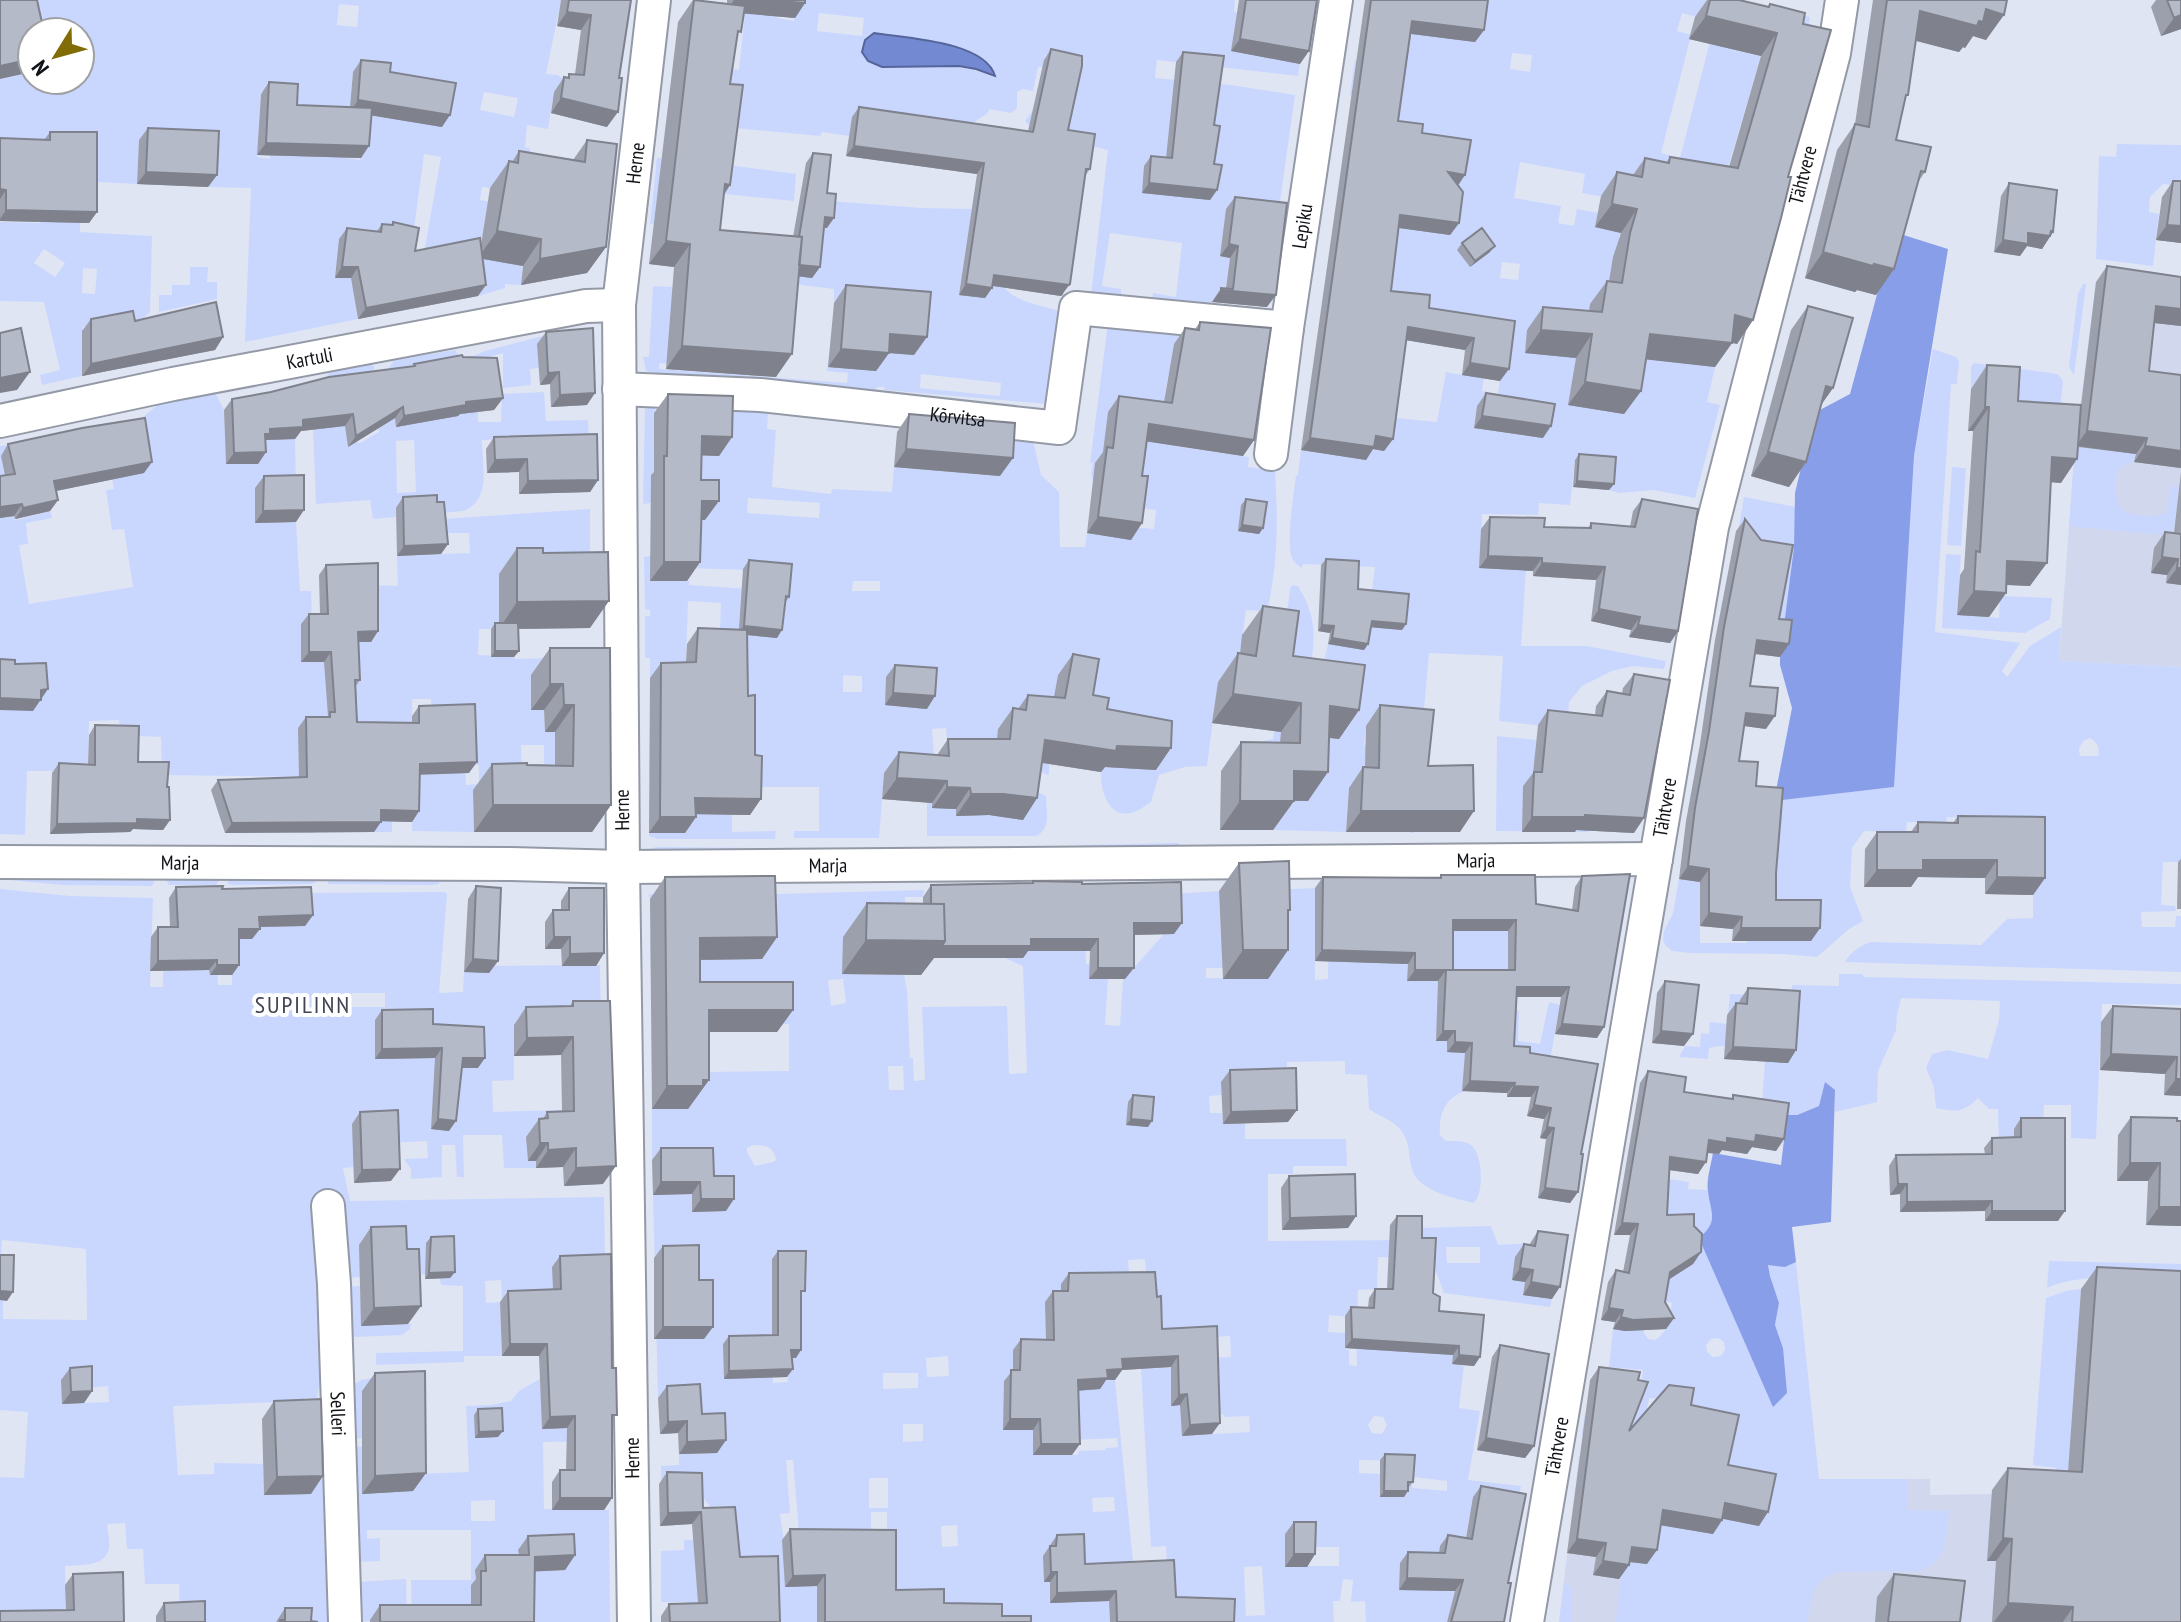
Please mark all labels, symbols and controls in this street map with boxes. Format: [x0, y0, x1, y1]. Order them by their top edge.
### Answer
north arrow [16, 16, 96, 96]
text: N [25, 55, 55, 81]
street label: Herne [620, 141, 651, 185]
street label: Tähtvere [1783, 143, 1823, 207]
street label: Lepiku [1286, 202, 1318, 250]
street label: Kartuli [284, 341, 335, 375]
street label: Kõrvitsa [929, 401, 987, 433]
street label: Tähtvere [1647, 776, 1682, 839]
street label: Herne [609, 789, 635, 831]
street label: Marja [1457, 847, 1495, 874]
street label: Marja [161, 850, 199, 876]
street label: Marja [809, 852, 847, 879]
district label: SUPILINN [255, 989, 351, 1020]
street label: Selleri [325, 1391, 352, 1436]
street label: Tähtvere [1539, 1415, 1574, 1478]
street label: Herne [619, 1437, 645, 1479]

